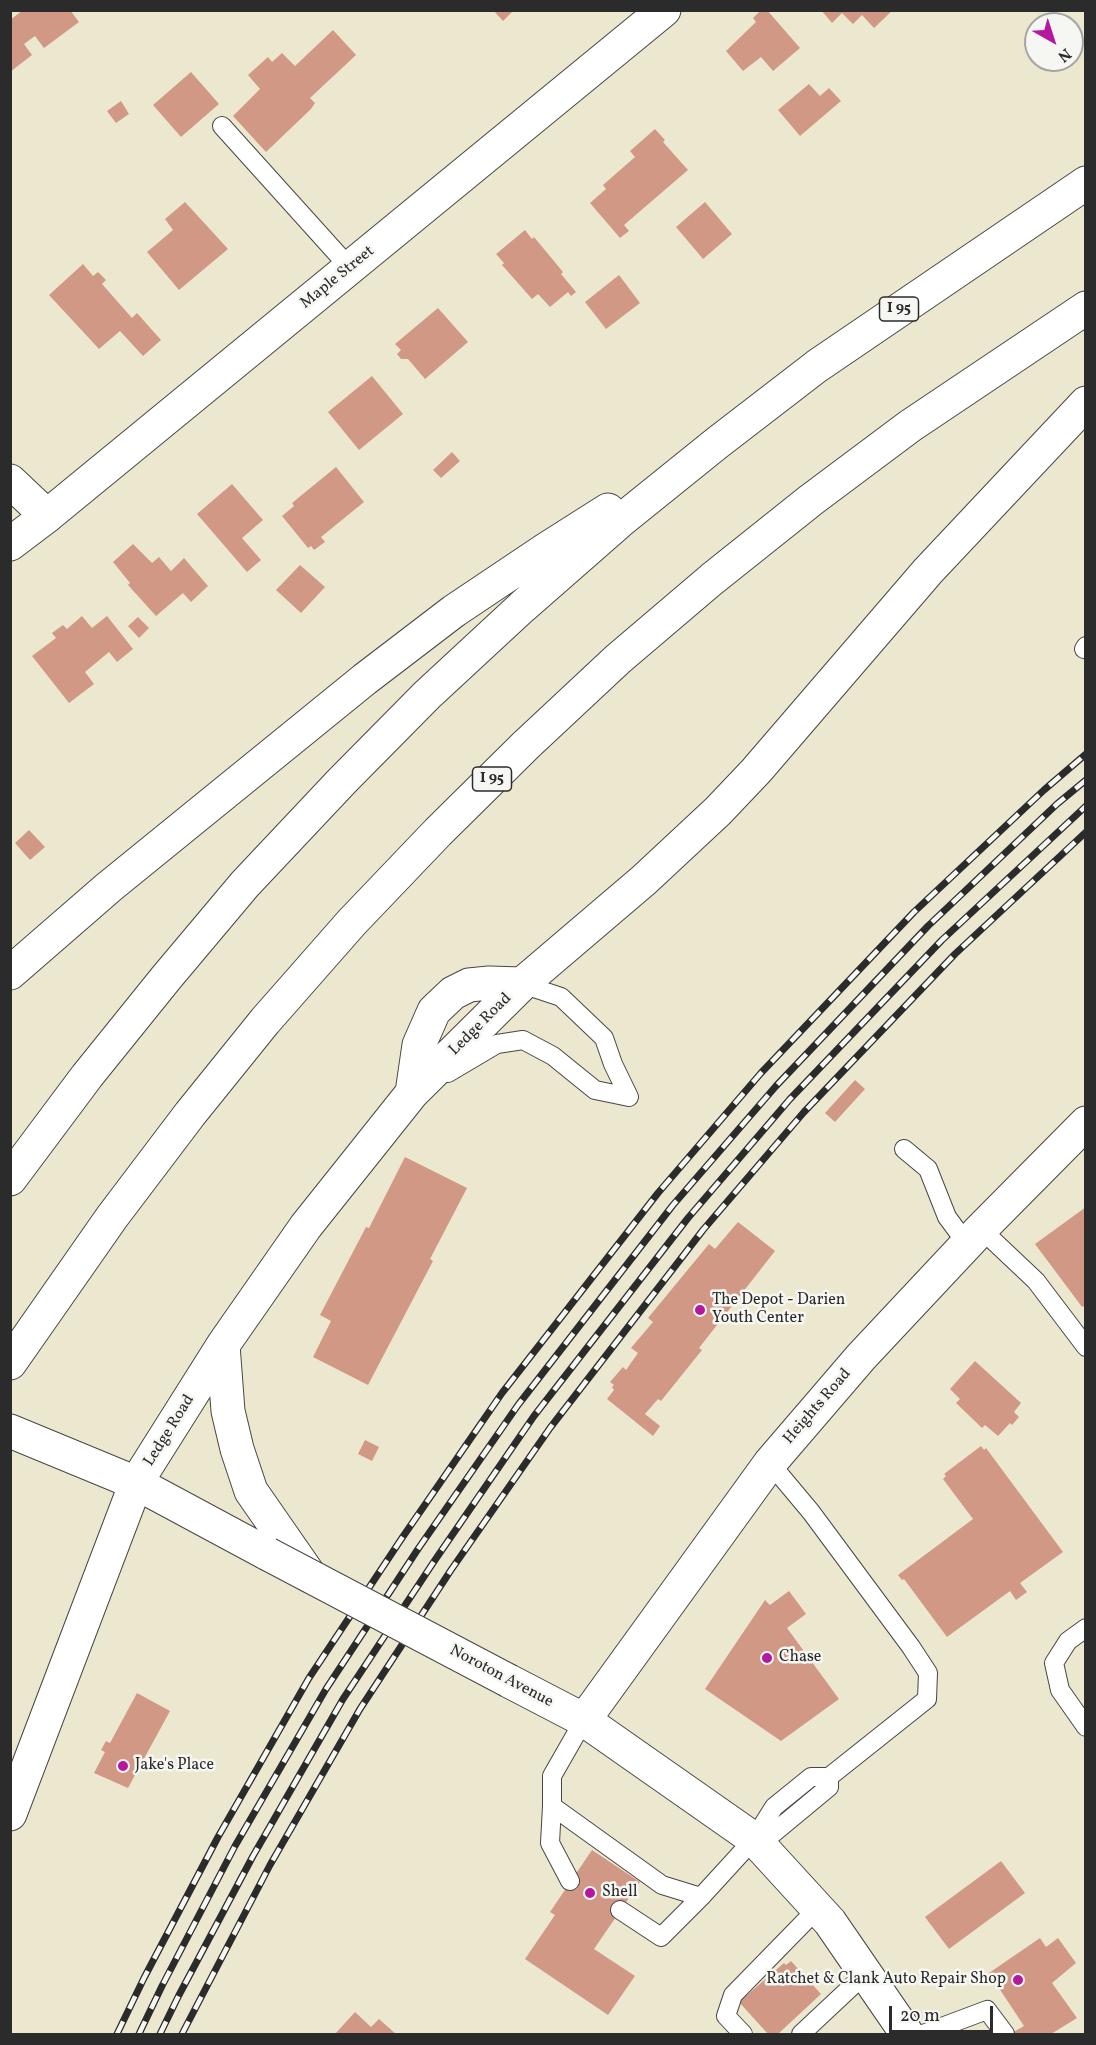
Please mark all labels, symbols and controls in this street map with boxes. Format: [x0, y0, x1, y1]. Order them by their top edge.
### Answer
north arrow [1024, 12, 1084, 72]
text: N [1053, 42, 1076, 67]
street label: Maple Street [297, 242, 379, 314]
road number: I 95 [880, 297, 918, 321]
road number: I 95 [472, 767, 512, 791]
street label: Ledge Road [446, 990, 516, 1060]
place label: The Depot - Darien Youth Center [712, 1291, 845, 1329]
marker: The Depot - Darien Youth Center [693, 1303, 707, 1317]
street label: Heights Road [780, 1365, 856, 1449]
street label: Ledge Road [140, 1392, 200, 1470]
street label: Noroton Avenue [446, 1642, 556, 1712]
place label: Chase [779, 1648, 821, 1668]
marker: Chase [760, 1651, 774, 1665]
place label: Jake's Place [135, 1756, 214, 1776]
marker: Jake's Place [116, 1759, 130, 1773]
place label: Shell [602, 1883, 638, 1903]
marker: Shell [583, 1886, 597, 1900]
place label: Ratchet & Clank Auto Repair Shop [766, 1970, 1006, 1990]
marker: Ratchet & Clank Auto Repair Shop [1011, 1973, 1025, 1987]
scale bar [892, 1994, 996, 2032]
text: 20 m [900, 2004, 940, 2029]

